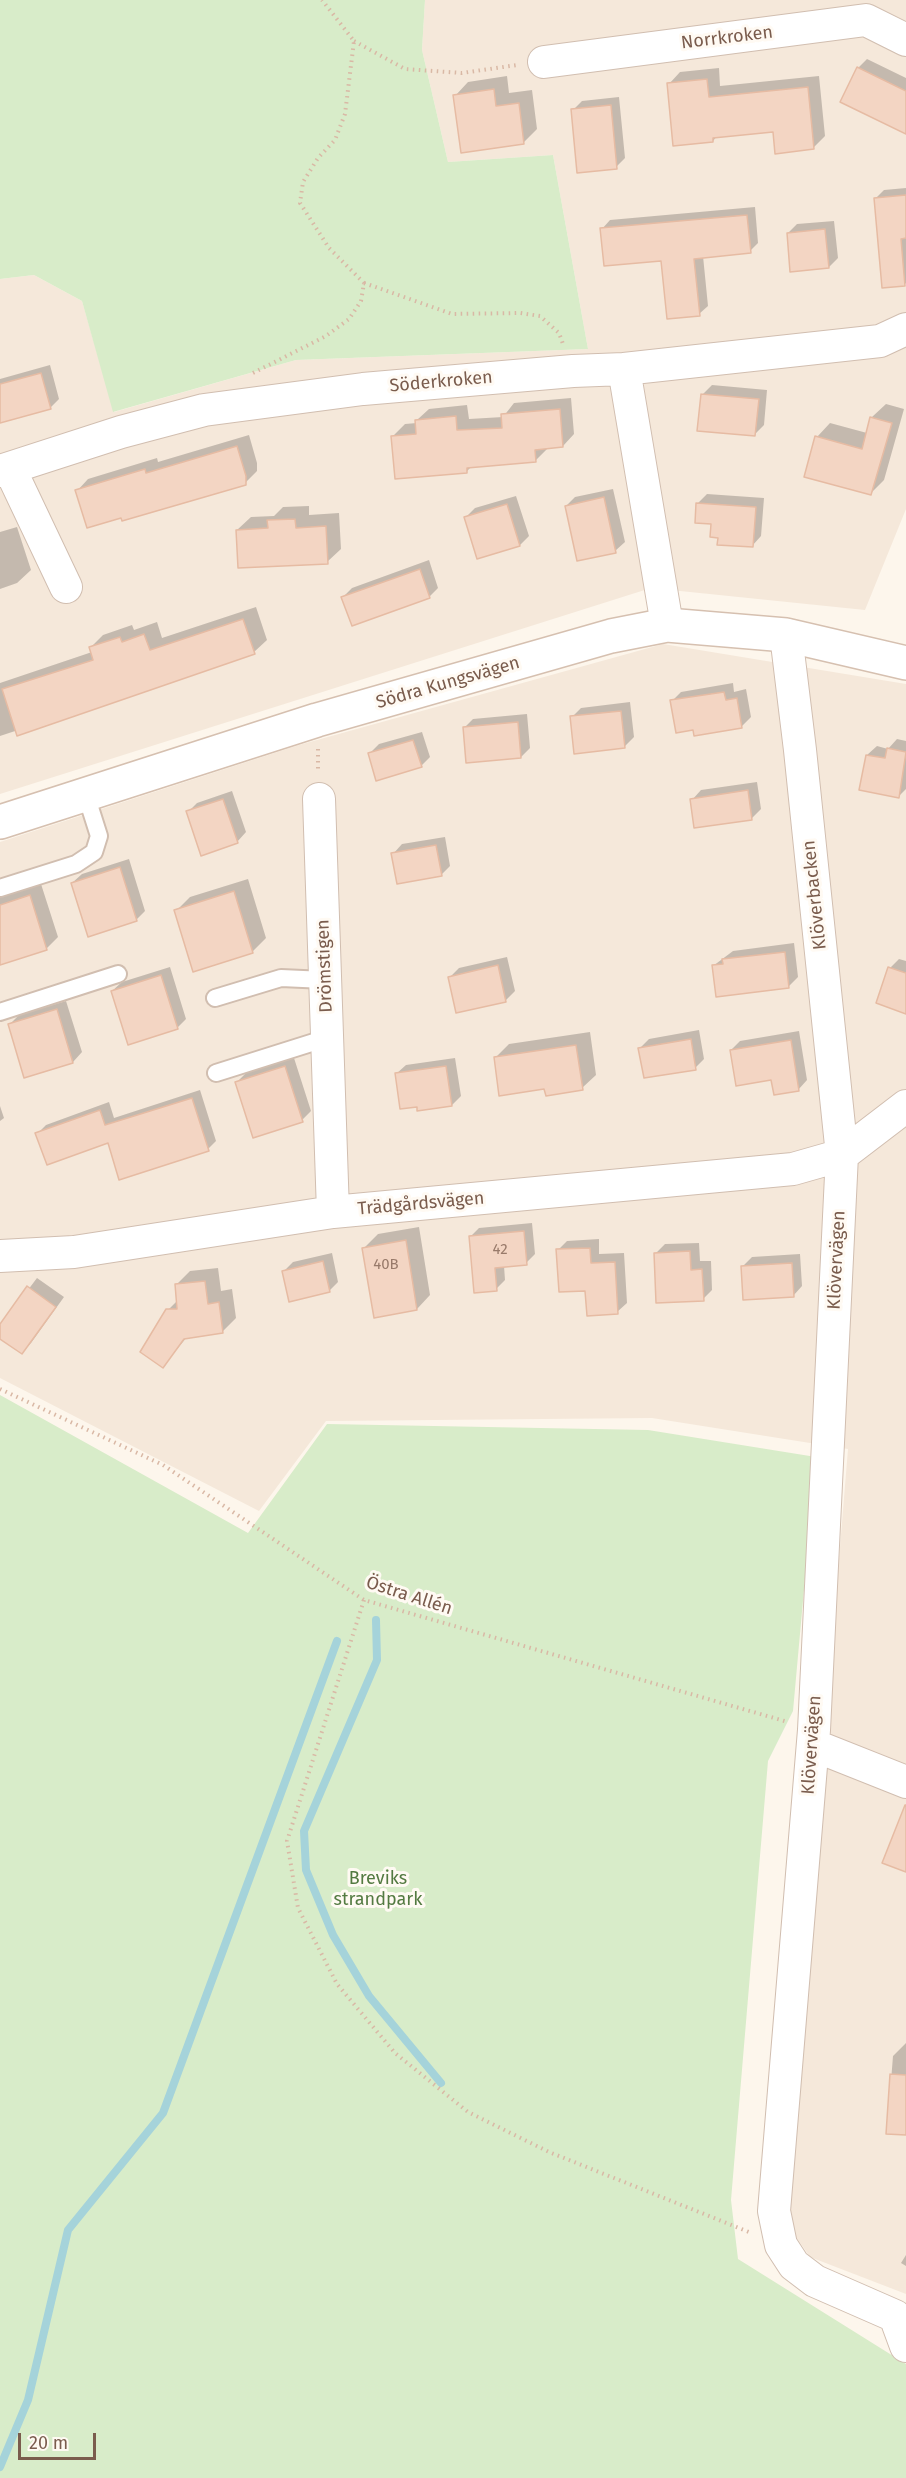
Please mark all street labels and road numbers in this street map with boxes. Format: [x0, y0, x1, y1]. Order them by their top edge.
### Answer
street label: Norrkroken [680, 22, 774, 54]
street label: Söderkroken [389, 367, 493, 397]
street label: Södra Kungsvägen [374, 652, 522, 714]
street label: Klöverbacken [799, 839, 831, 951]
street label: Drömstigen [313, 919, 337, 1013]
street label: Trädgårdsvägen [357, 1188, 485, 1220]
street label: Klövervägen [824, 1210, 850, 1310]
street label: Östra Allén [363, 1572, 455, 1620]
street label: Klövervägen [798, 1695, 826, 1795]

